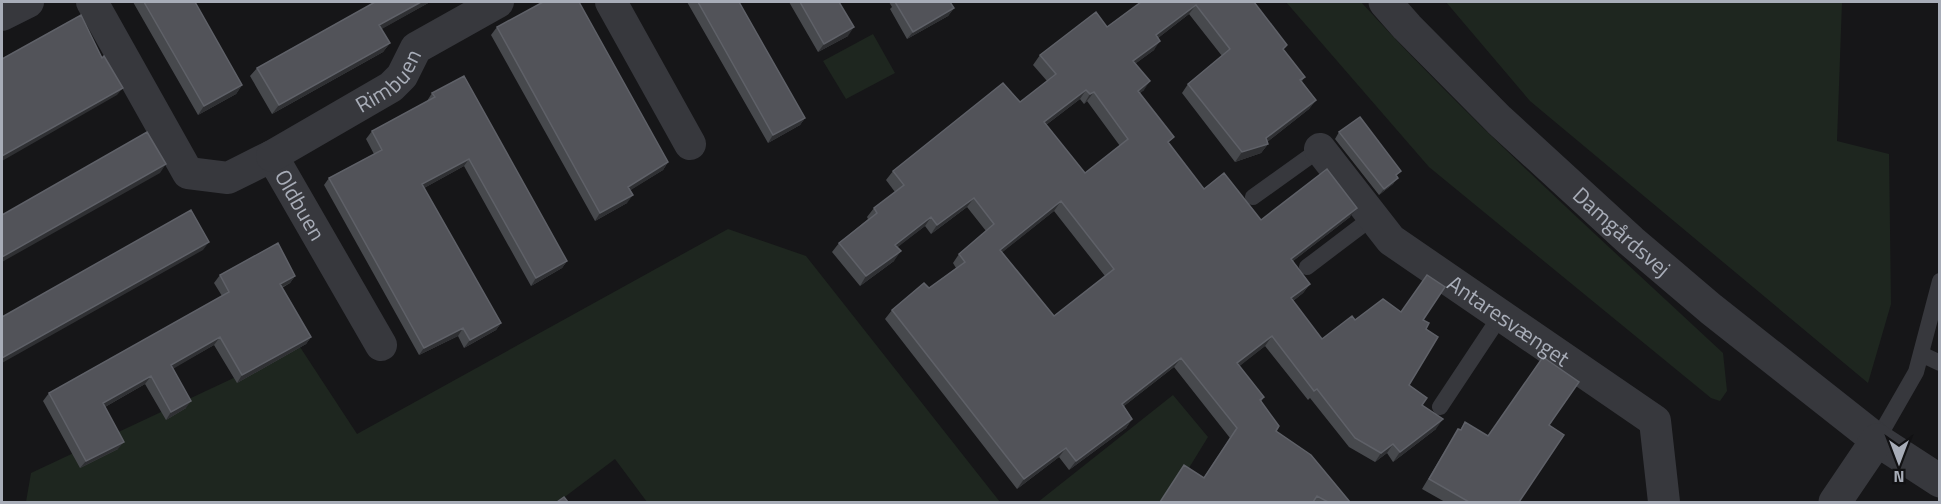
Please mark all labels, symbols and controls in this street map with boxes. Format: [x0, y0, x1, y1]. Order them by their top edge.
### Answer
street label: Rimbuen [349, 43, 430, 121]
street label: Oldbuen [266, 163, 334, 247]
street label: Damgårdsvej [1565, 179, 1678, 285]
street label: Antaresvænget [1440, 266, 1577, 375]
north arrow [1869, 432, 1929, 492]
text: N [1893, 465, 1905, 489]

